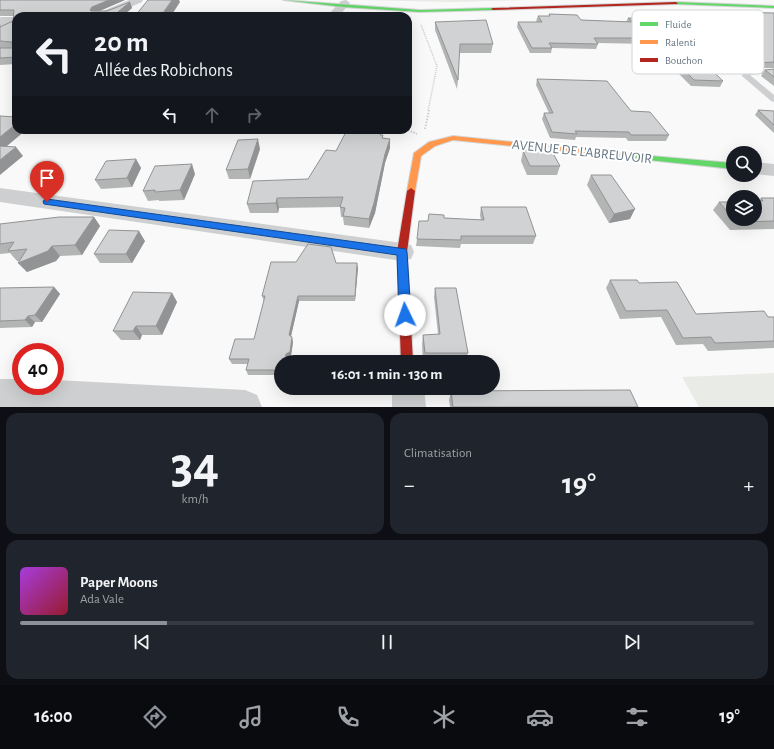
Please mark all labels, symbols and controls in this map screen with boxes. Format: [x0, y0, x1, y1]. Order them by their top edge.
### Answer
legend [632, 10, 764, 74]
text: Fluide [665, 19, 692, 30]
icon: left [28, 28, 80, 80]
text: 20 m [94, 29, 149, 57]
text: Ralenti [665, 37, 696, 48]
text: Bouchon [665, 55, 703, 66]
text: Allée des Robichons [94, 62, 233, 80]
icon: left [159, 104, 181, 126]
icon: ahead [201, 104, 223, 126]
icon: right [243, 104, 265, 126]
street label: AVENUE DE L'ABREUVOIR [511, 138, 653, 166]
map controls [726, 146, 762, 226]
button: search [726, 146, 762, 182]
pin [30, 161, 64, 202]
icon: arrive [36, 167, 58, 189]
button: layers [726, 190, 762, 226]
position arrow [384, 294, 426, 336]
speed limit sign: 40 [12, 343, 64, 395]
text: 16:01 · 1 min · 130 m [332, 367, 442, 382]
text: 34 [171, 440, 219, 492]
text: Climatisation [404, 447, 472, 460]
text: 19° [562, 469, 596, 499]
text: − [404, 474, 415, 496]
text: + [743, 474, 754, 496]
text: km/h [182, 493, 208, 506]
text: Paper Moons [80, 575, 158, 590]
text: Ada Vale [80, 593, 124, 606]
icon: previous [131, 631, 153, 653]
icon: pause [376, 631, 398, 653]
icon: next [621, 631, 643, 653]
icon: directions [141, 703, 169, 731]
icon: music [237, 703, 265, 731]
icon: phone [334, 703, 362, 731]
icon: climate [430, 703, 458, 731]
icon: car [526, 703, 554, 731]
icon: filters [623, 703, 651, 731]
text: 16:00 [34, 708, 72, 726]
text: 19° [719, 708, 740, 726]

